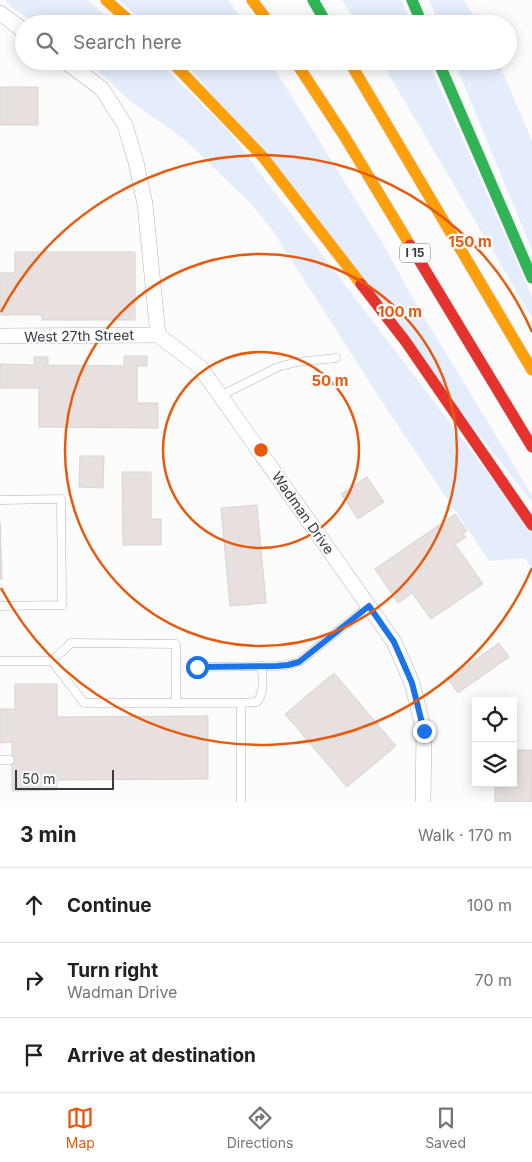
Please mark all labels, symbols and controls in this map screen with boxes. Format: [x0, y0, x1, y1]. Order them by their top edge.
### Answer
search box [15, 15, 517, 70]
icon: search [33, 29, 61, 57]
text: Search here [73, 31, 182, 54]
text: 150 m [448, 232, 492, 251]
road number: I 15 [400, 244, 430, 262]
text: 100 m [378, 302, 422, 321]
street label: West 27th Street [24, 326, 135, 345]
text: 50 m [312, 371, 348, 390]
centre of rings [252, 441, 270, 459]
street label: Wadman Drive [269, 468, 338, 557]
route start [186, 656, 209, 679]
map controls [472, 697, 517, 787]
button: locate [472, 697, 517, 742]
route end [413, 720, 436, 743]
button: layers [472, 742, 517, 787]
scale bar [15, 767, 114, 790]
text: 50 m [22, 770, 56, 787]
text: 3 min [20, 822, 76, 847]
text: Walk · 170 m [418, 825, 512, 845]
icon: ahead [20, 891, 48, 919]
text: Continue [67, 894, 152, 917]
text: 100 m [467, 895, 512, 915]
text: Turn right [67, 959, 158, 982]
icon: right [20, 966, 48, 994]
text: 70 m [475, 970, 512, 990]
text: Wadman Drive [67, 982, 177, 1002]
icon: arrive [20, 1041, 48, 1069]
text: Arrive at destination [67, 1044, 256, 1067]
tab: Map [66, 1104, 95, 1151]
tab: Directions [227, 1104, 293, 1151]
tab: Saved [425, 1104, 466, 1151]

